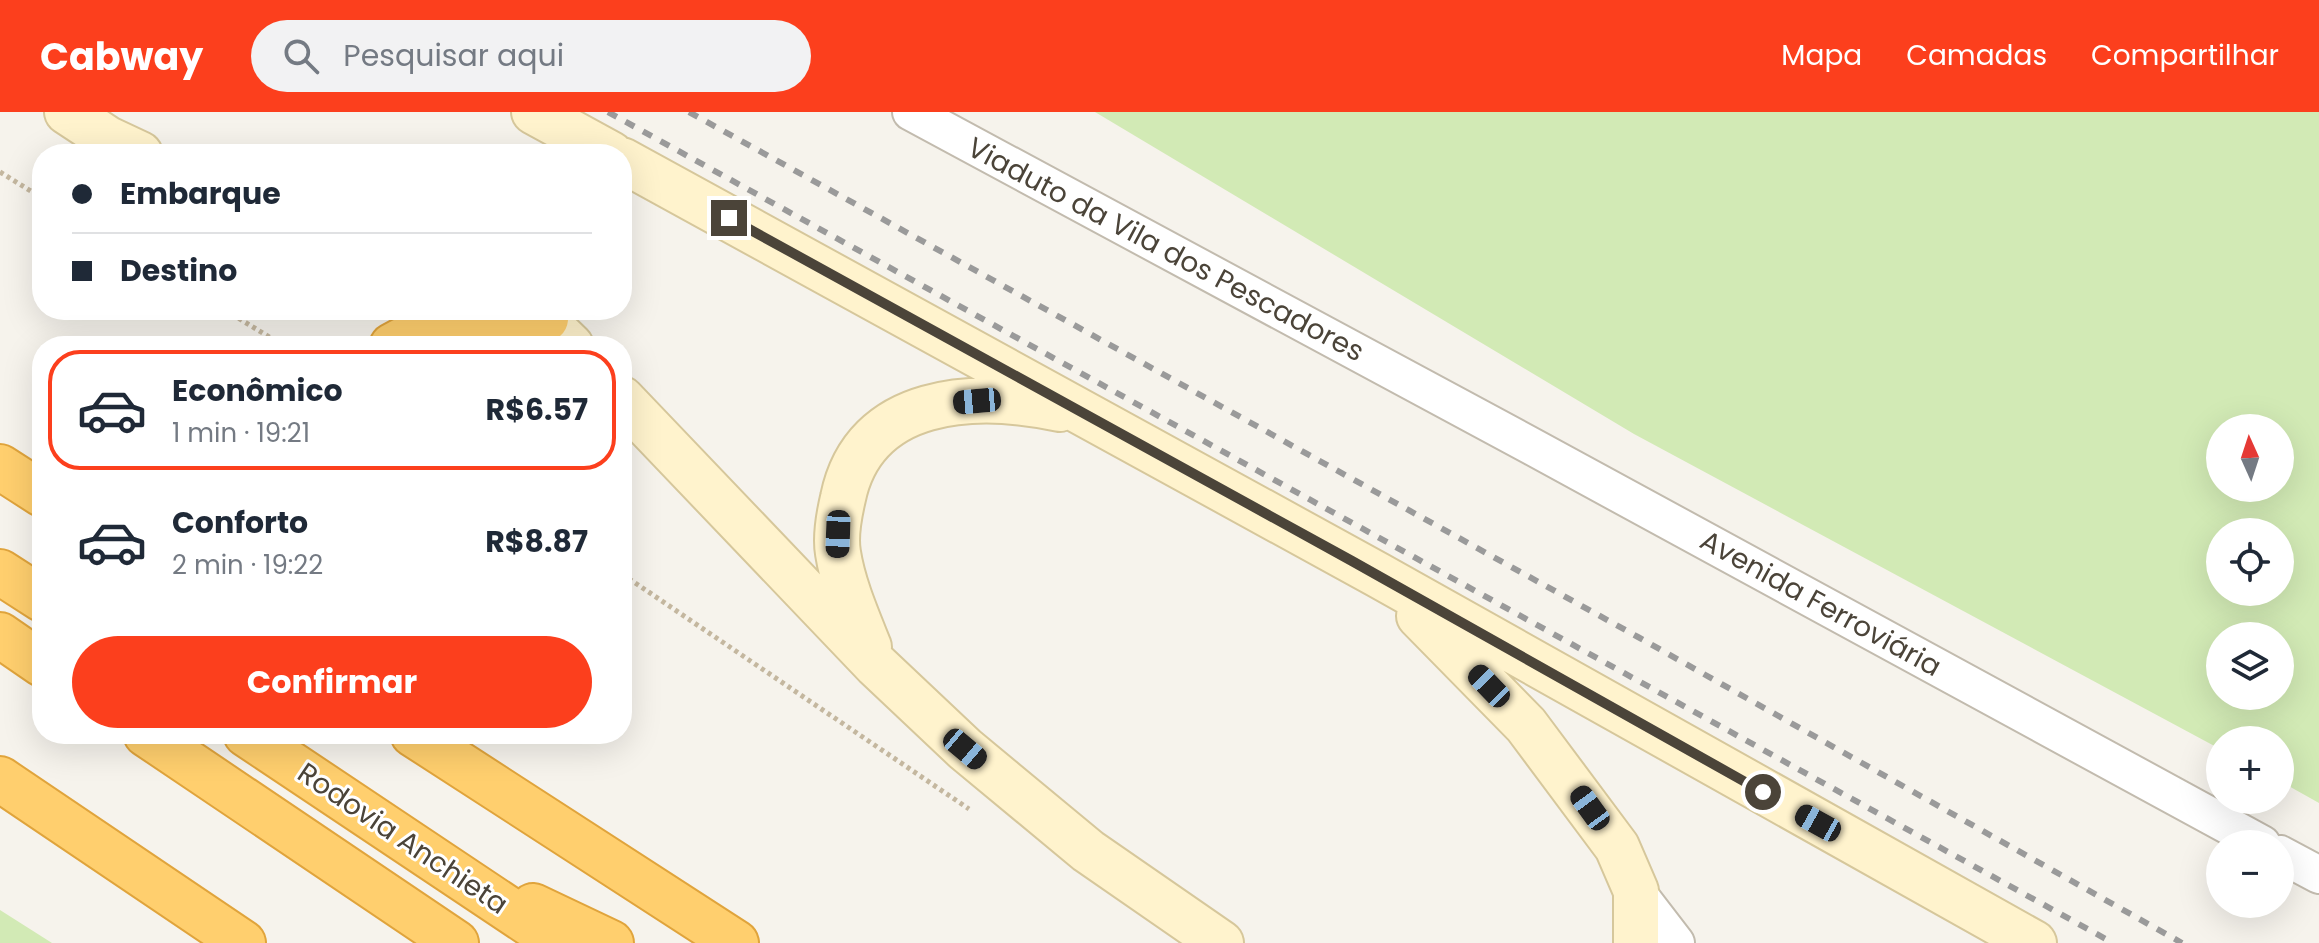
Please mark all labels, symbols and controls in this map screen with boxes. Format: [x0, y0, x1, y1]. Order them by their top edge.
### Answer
search box [251, 20, 811, 92]
text: Cabway [40, 30, 203, 83]
icon: search [279, 34, 323, 78]
text: Pesquisar aqui [343, 34, 564, 77]
text: Mapa [1781, 36, 1862, 75]
text: Camadas [1906, 36, 2047, 75]
text: Compartilhar [2091, 36, 2279, 75]
street label: Viaduto da Vila dos Pescadores [961, 128, 1371, 371]
text: Embarque [120, 172, 281, 215]
route end [711, 200, 747, 236]
text: Destino [120, 249, 237, 292]
text: Econômico [172, 369, 343, 412]
icon: car [76, 374, 148, 446]
car [952, 387, 1002, 415]
text: R$6.57 [486, 388, 588, 431]
north arrow [2206, 414, 2294, 502]
map controls [2206, 414, 2294, 918]
text: 1 min · 19:21 [172, 415, 310, 451]
text: Conforto [172, 501, 308, 544]
icon: car [76, 506, 148, 578]
car [825, 510, 851, 558]
button: locate [2206, 518, 2294, 606]
text: R$8.87 [485, 520, 588, 563]
street label: Avenida Ferroviária [1693, 521, 1948, 686]
text: 2 min · 19:22 [172, 547, 323, 583]
button: layers [2206, 622, 2294, 710]
button: Confirmar [72, 636, 592, 728]
car [1464, 660, 1514, 712]
car [939, 724, 991, 774]
button: + [2206, 726, 2294, 814]
street label: Rodovia Anchieta [290, 754, 516, 923]
route start [1745, 774, 1781, 810]
car [1566, 782, 1614, 834]
car [1791, 801, 1845, 845]
button: − [2206, 830, 2294, 918]

